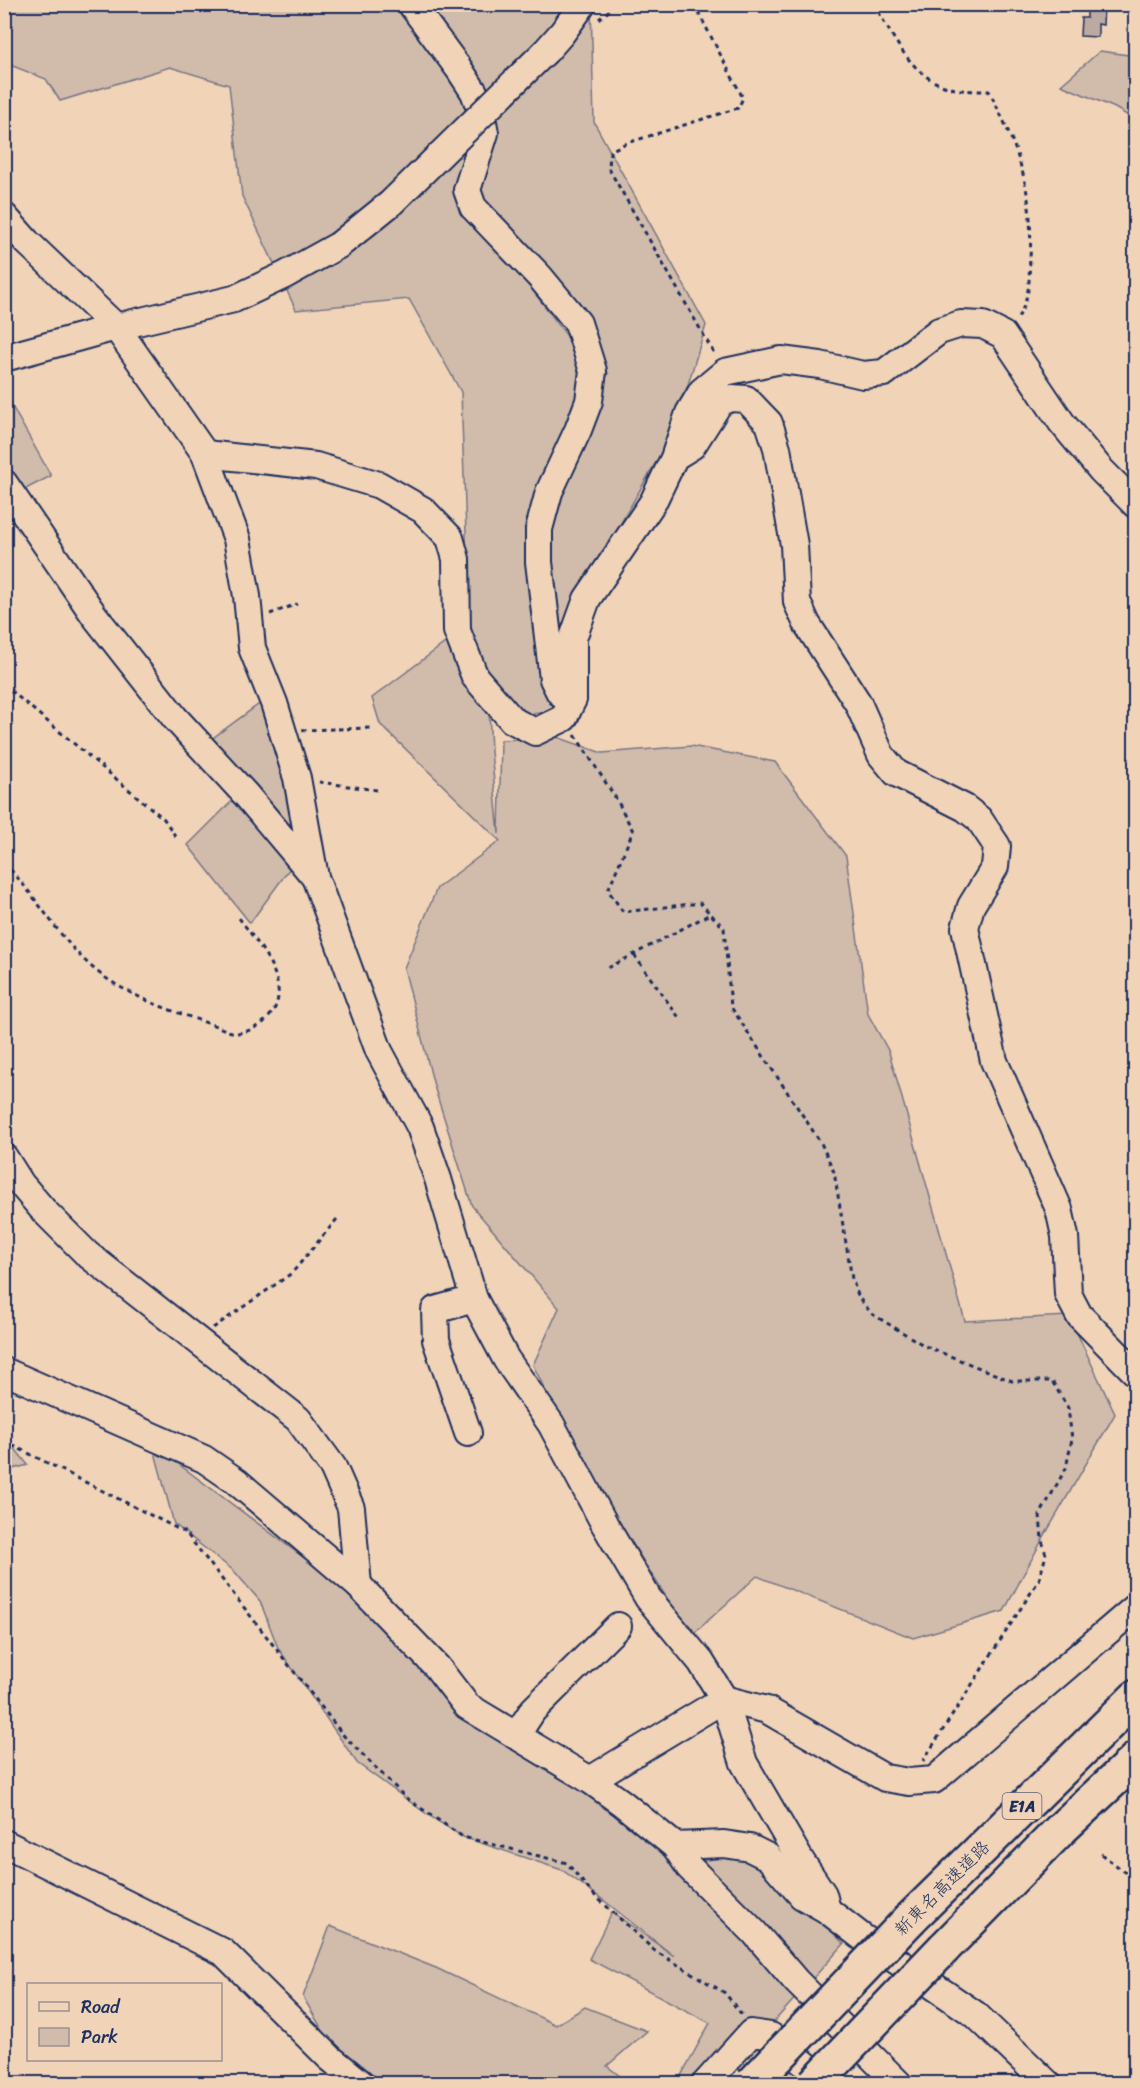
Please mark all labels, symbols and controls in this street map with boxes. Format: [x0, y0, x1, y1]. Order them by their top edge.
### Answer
road number: E1A [1002, 1793, 1042, 1819]
street label: 新東名高速道路 [886, 1832, 998, 1944]
legend [27, 1983, 222, 2061]
text: Road [81, 1991, 121, 2023]
text: Park [81, 2021, 118, 2053]

